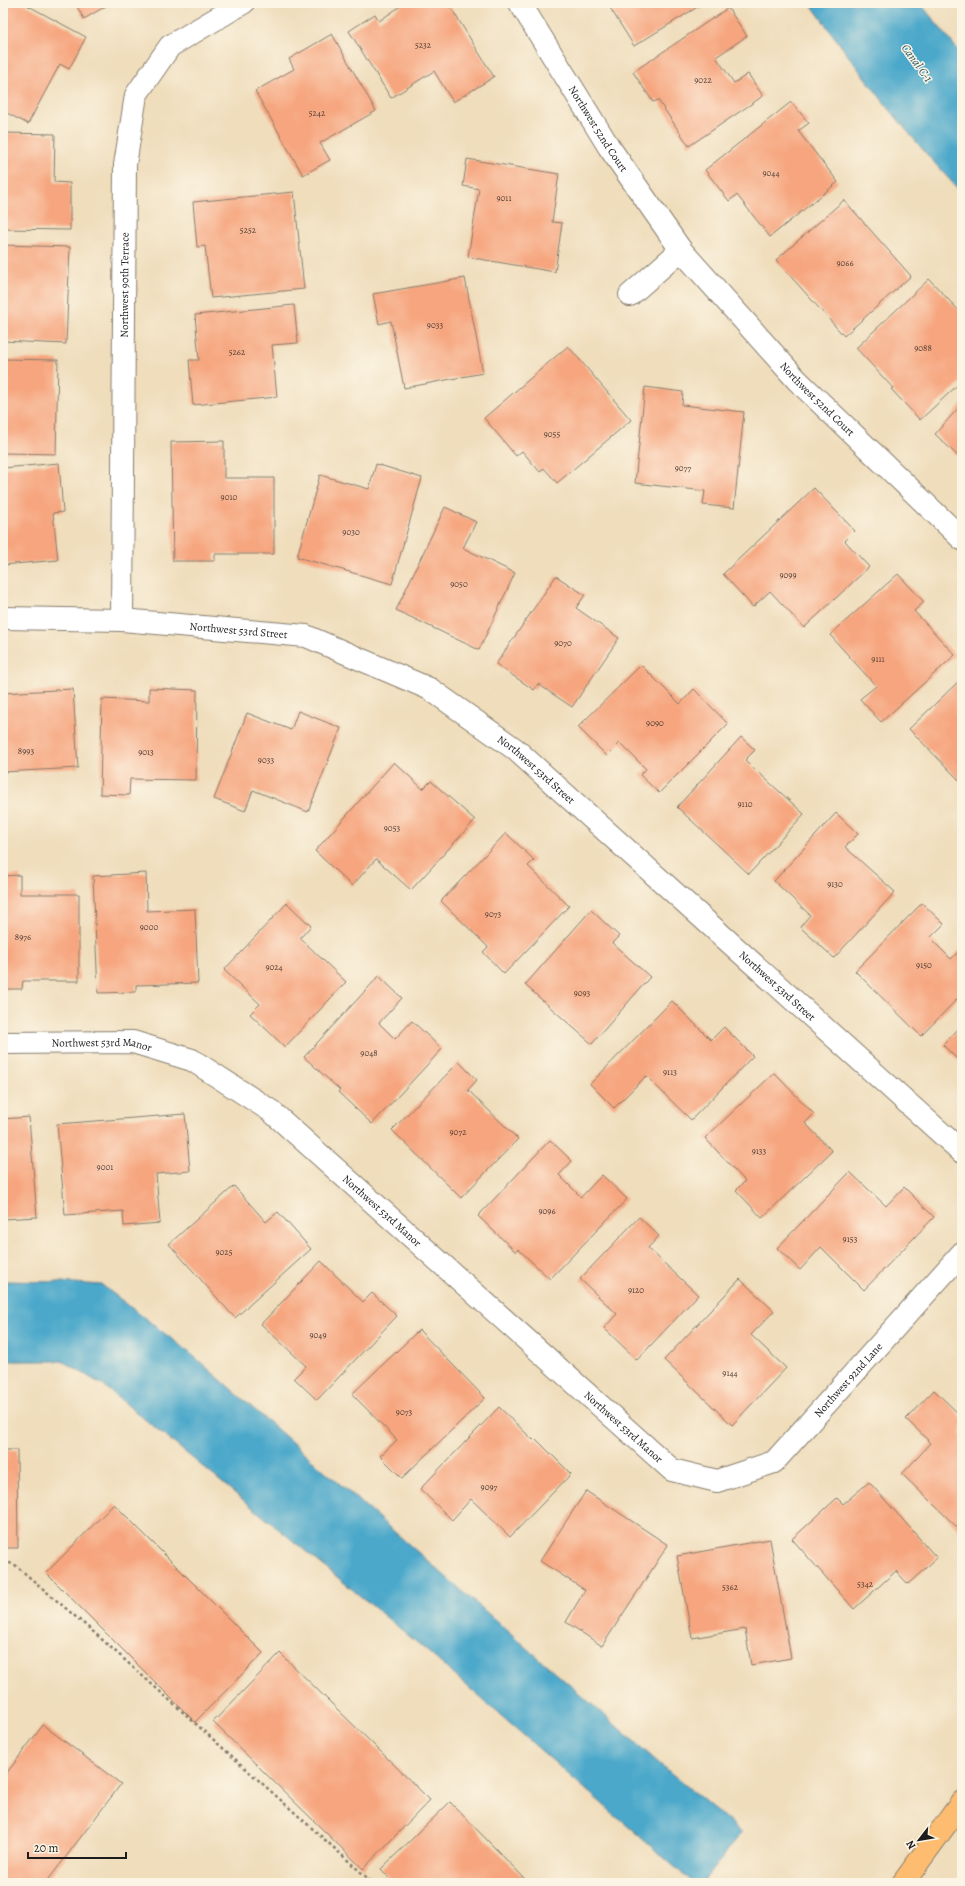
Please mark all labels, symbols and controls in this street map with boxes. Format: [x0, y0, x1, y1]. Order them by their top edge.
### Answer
house number: 5232 [415, 39, 432, 51]
water label: Canal C-1 [898, 41, 936, 85]
house number: 9022 [694, 74, 712, 86]
street label: Northwest 52nd Court [565, 83, 631, 175]
house number: 5242 [309, 107, 326, 119]
house number: 9044 [762, 167, 780, 179]
house number: 9011 [496, 192, 512, 204]
house number: 5252 [240, 224, 257, 236]
street label: Northwest 90th Terrace [117, 232, 133, 338]
house number: 9066 [836, 257, 854, 269]
house number: 9033 [427, 319, 443, 331]
house number: 9088 [914, 342, 932, 354]
house number: 5262 [229, 346, 246, 358]
street label: Northwest 52nd Court [776, 359, 858, 440]
house number: 9055 [544, 428, 560, 440]
house number: 9077 [675, 462, 691, 474]
house number: 9010 [221, 491, 238, 503]
house number: 9030 [342, 526, 360, 538]
house number: 9099 [779, 569, 797, 581]
house number: 9050 [450, 578, 468, 590]
street label: Northwest 53rd Street [189, 619, 288, 642]
house number: 9070 [554, 637, 572, 649]
house number: 9111 [871, 653, 885, 665]
house number: 9090 [646, 717, 664, 729]
street label: Northwest 53rd Street [494, 732, 578, 808]
house number: 8993 [18, 745, 34, 757]
house number: 9013 [138, 746, 154, 758]
house number: 9033 [258, 754, 274, 766]
house number: 9110 [737, 798, 753, 810]
house number: 9053 [384, 822, 401, 834]
house number: 9130 [827, 878, 843, 890]
house number: 9073 [485, 908, 501, 920]
house number: 9000 [140, 921, 158, 933]
house number: 8976 [15, 931, 31, 943]
street label: Northwest 53rd Street [736, 948, 819, 1025]
house number: 9150 [916, 959, 932, 971]
house number: 9024 [265, 961, 283, 973]
house number: 9093 [574, 987, 591, 999]
street label: Northwest 53rd Manor [51, 1035, 154, 1055]
house number: 9048 [360, 1047, 378, 1059]
house number: 9113 [663, 1066, 677, 1078]
house number: 9072 [450, 1126, 467, 1138]
house number: 9133 [752, 1145, 767, 1157]
house number: 9001 [97, 1161, 113, 1173]
street label: Northwest 53rd Manor [339, 1172, 425, 1250]
house number: 9096 [538, 1205, 556, 1217]
house number: 9153 [843, 1233, 858, 1245]
house number: 9025 [215, 1246, 233, 1258]
house number: 9120 [628, 1284, 644, 1296]
house number: 9049 [309, 1329, 327, 1341]
street label: Northwest 92nd Lane [811, 1339, 886, 1421]
house number: 9144 [722, 1367, 738, 1379]
street label: Northwest 53rd Manor [581, 1388, 666, 1466]
house number: 9073 [396, 1406, 412, 1418]
house number: 9097 [481, 1481, 498, 1493]
house number: 5342 [857, 1578, 874, 1590]
house number: 5362 [722, 1581, 739, 1593]
north arrow [899, 1820, 939, 1860]
scale bar [28, 1834, 126, 1860]
text: N [902, 1838, 919, 1852]
text: 20 m [34, 1840, 58, 1856]

